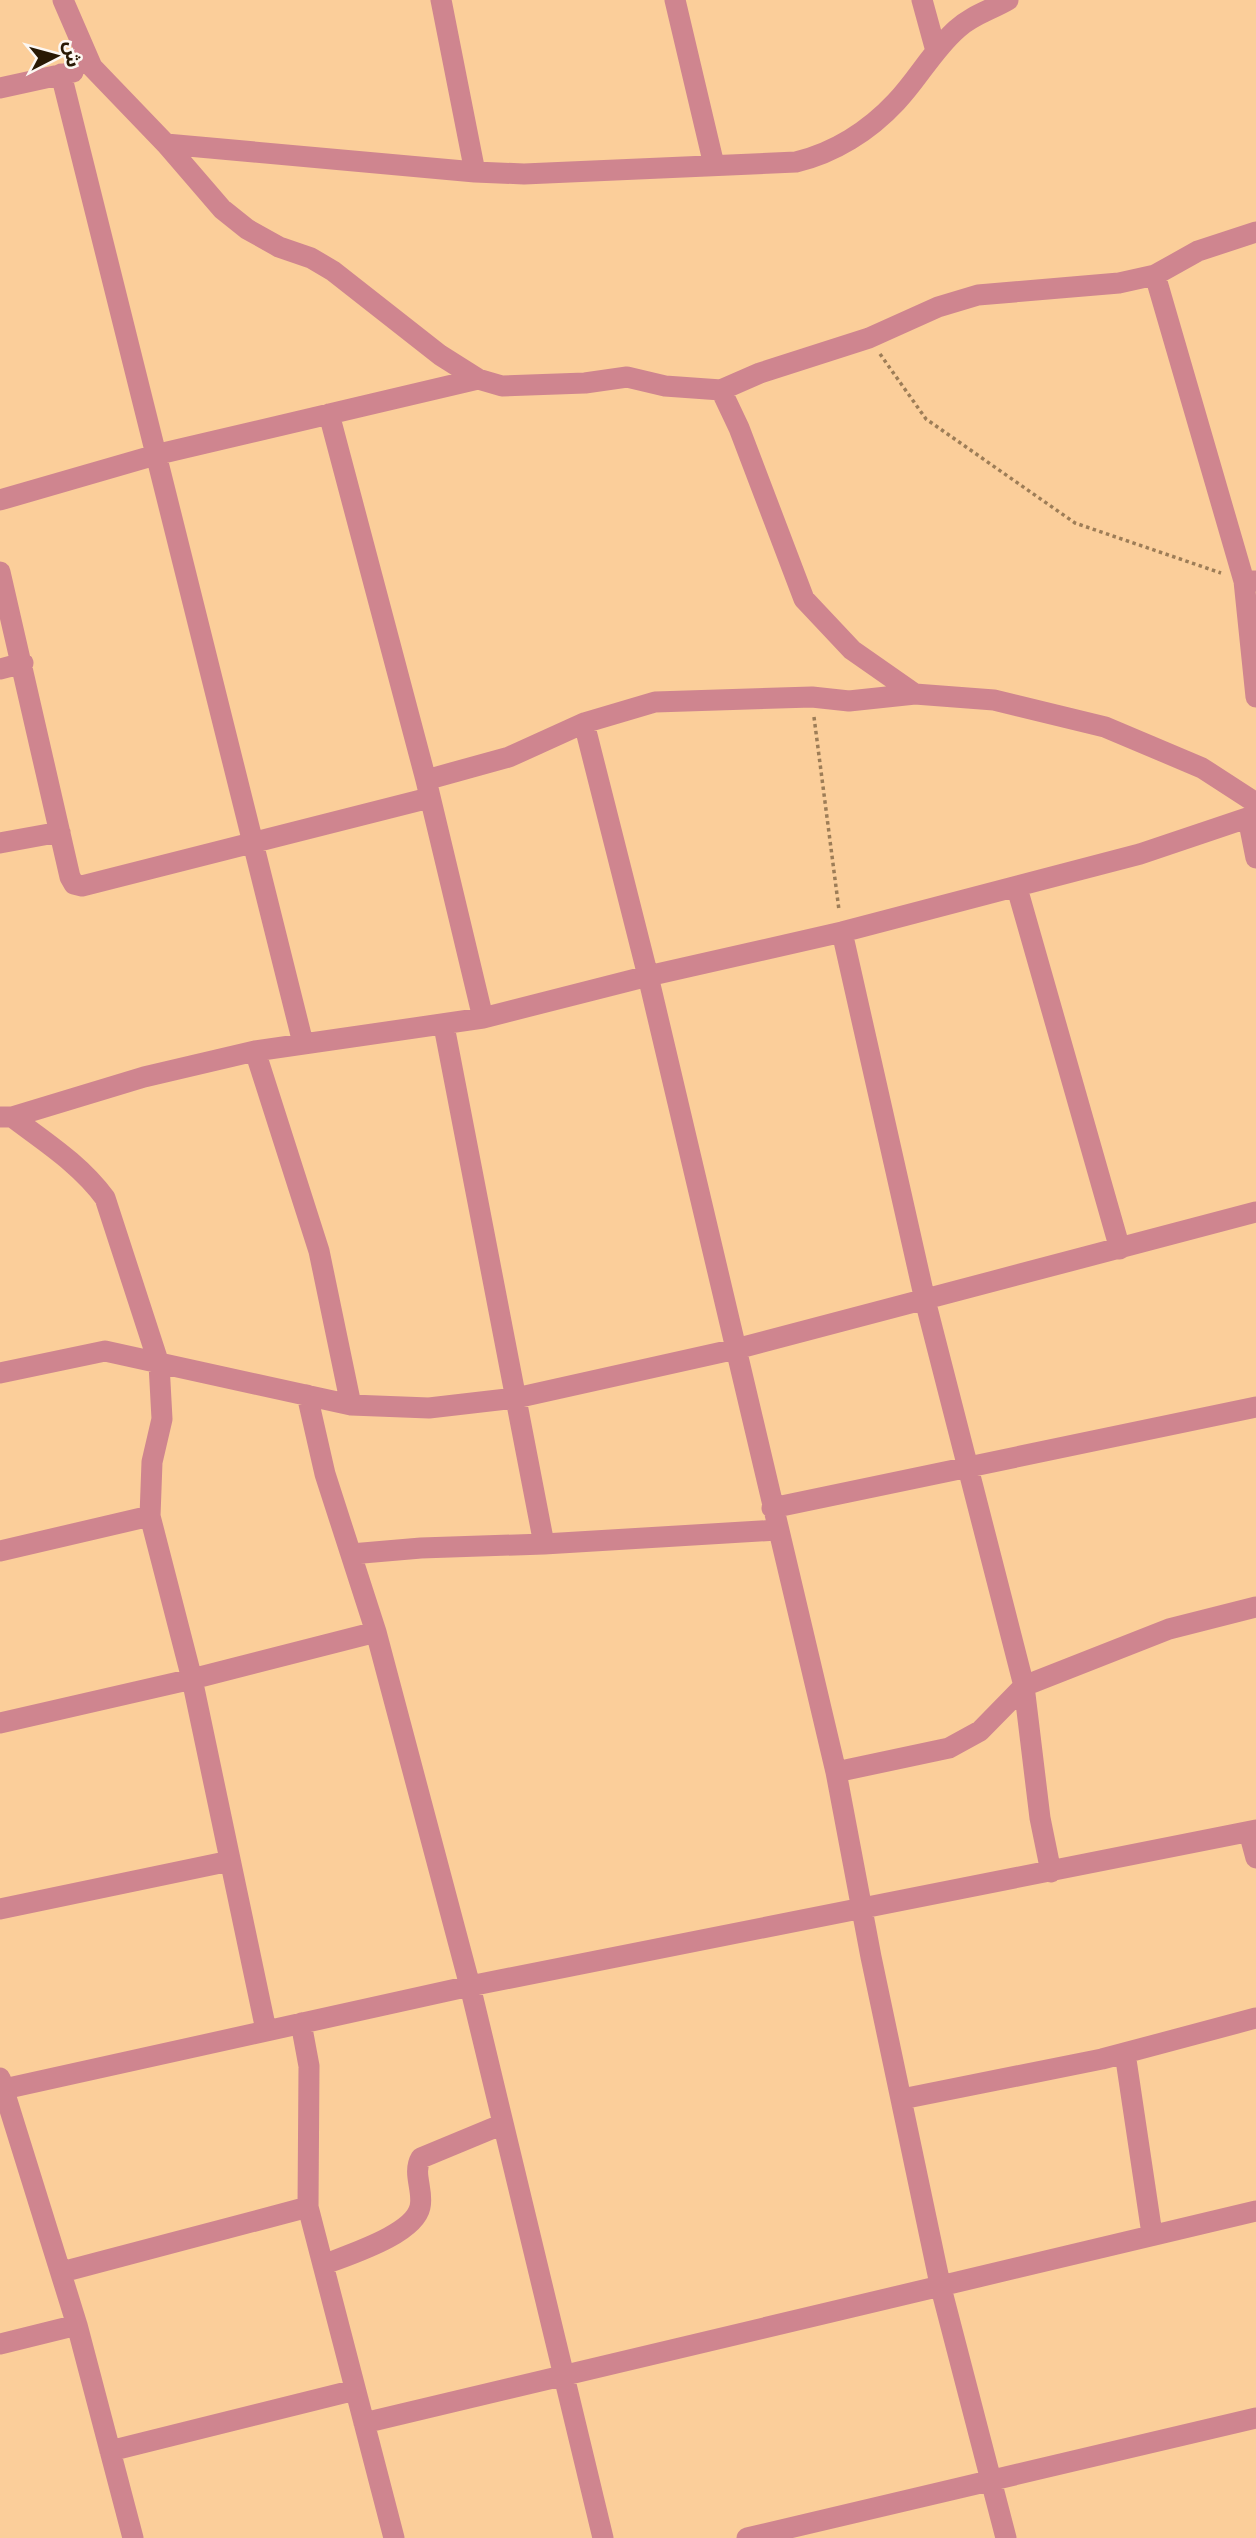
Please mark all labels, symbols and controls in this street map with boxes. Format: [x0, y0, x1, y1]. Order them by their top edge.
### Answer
north arrow [21, 21, 91, 91]
text: ش [59, 40, 87, 69]

